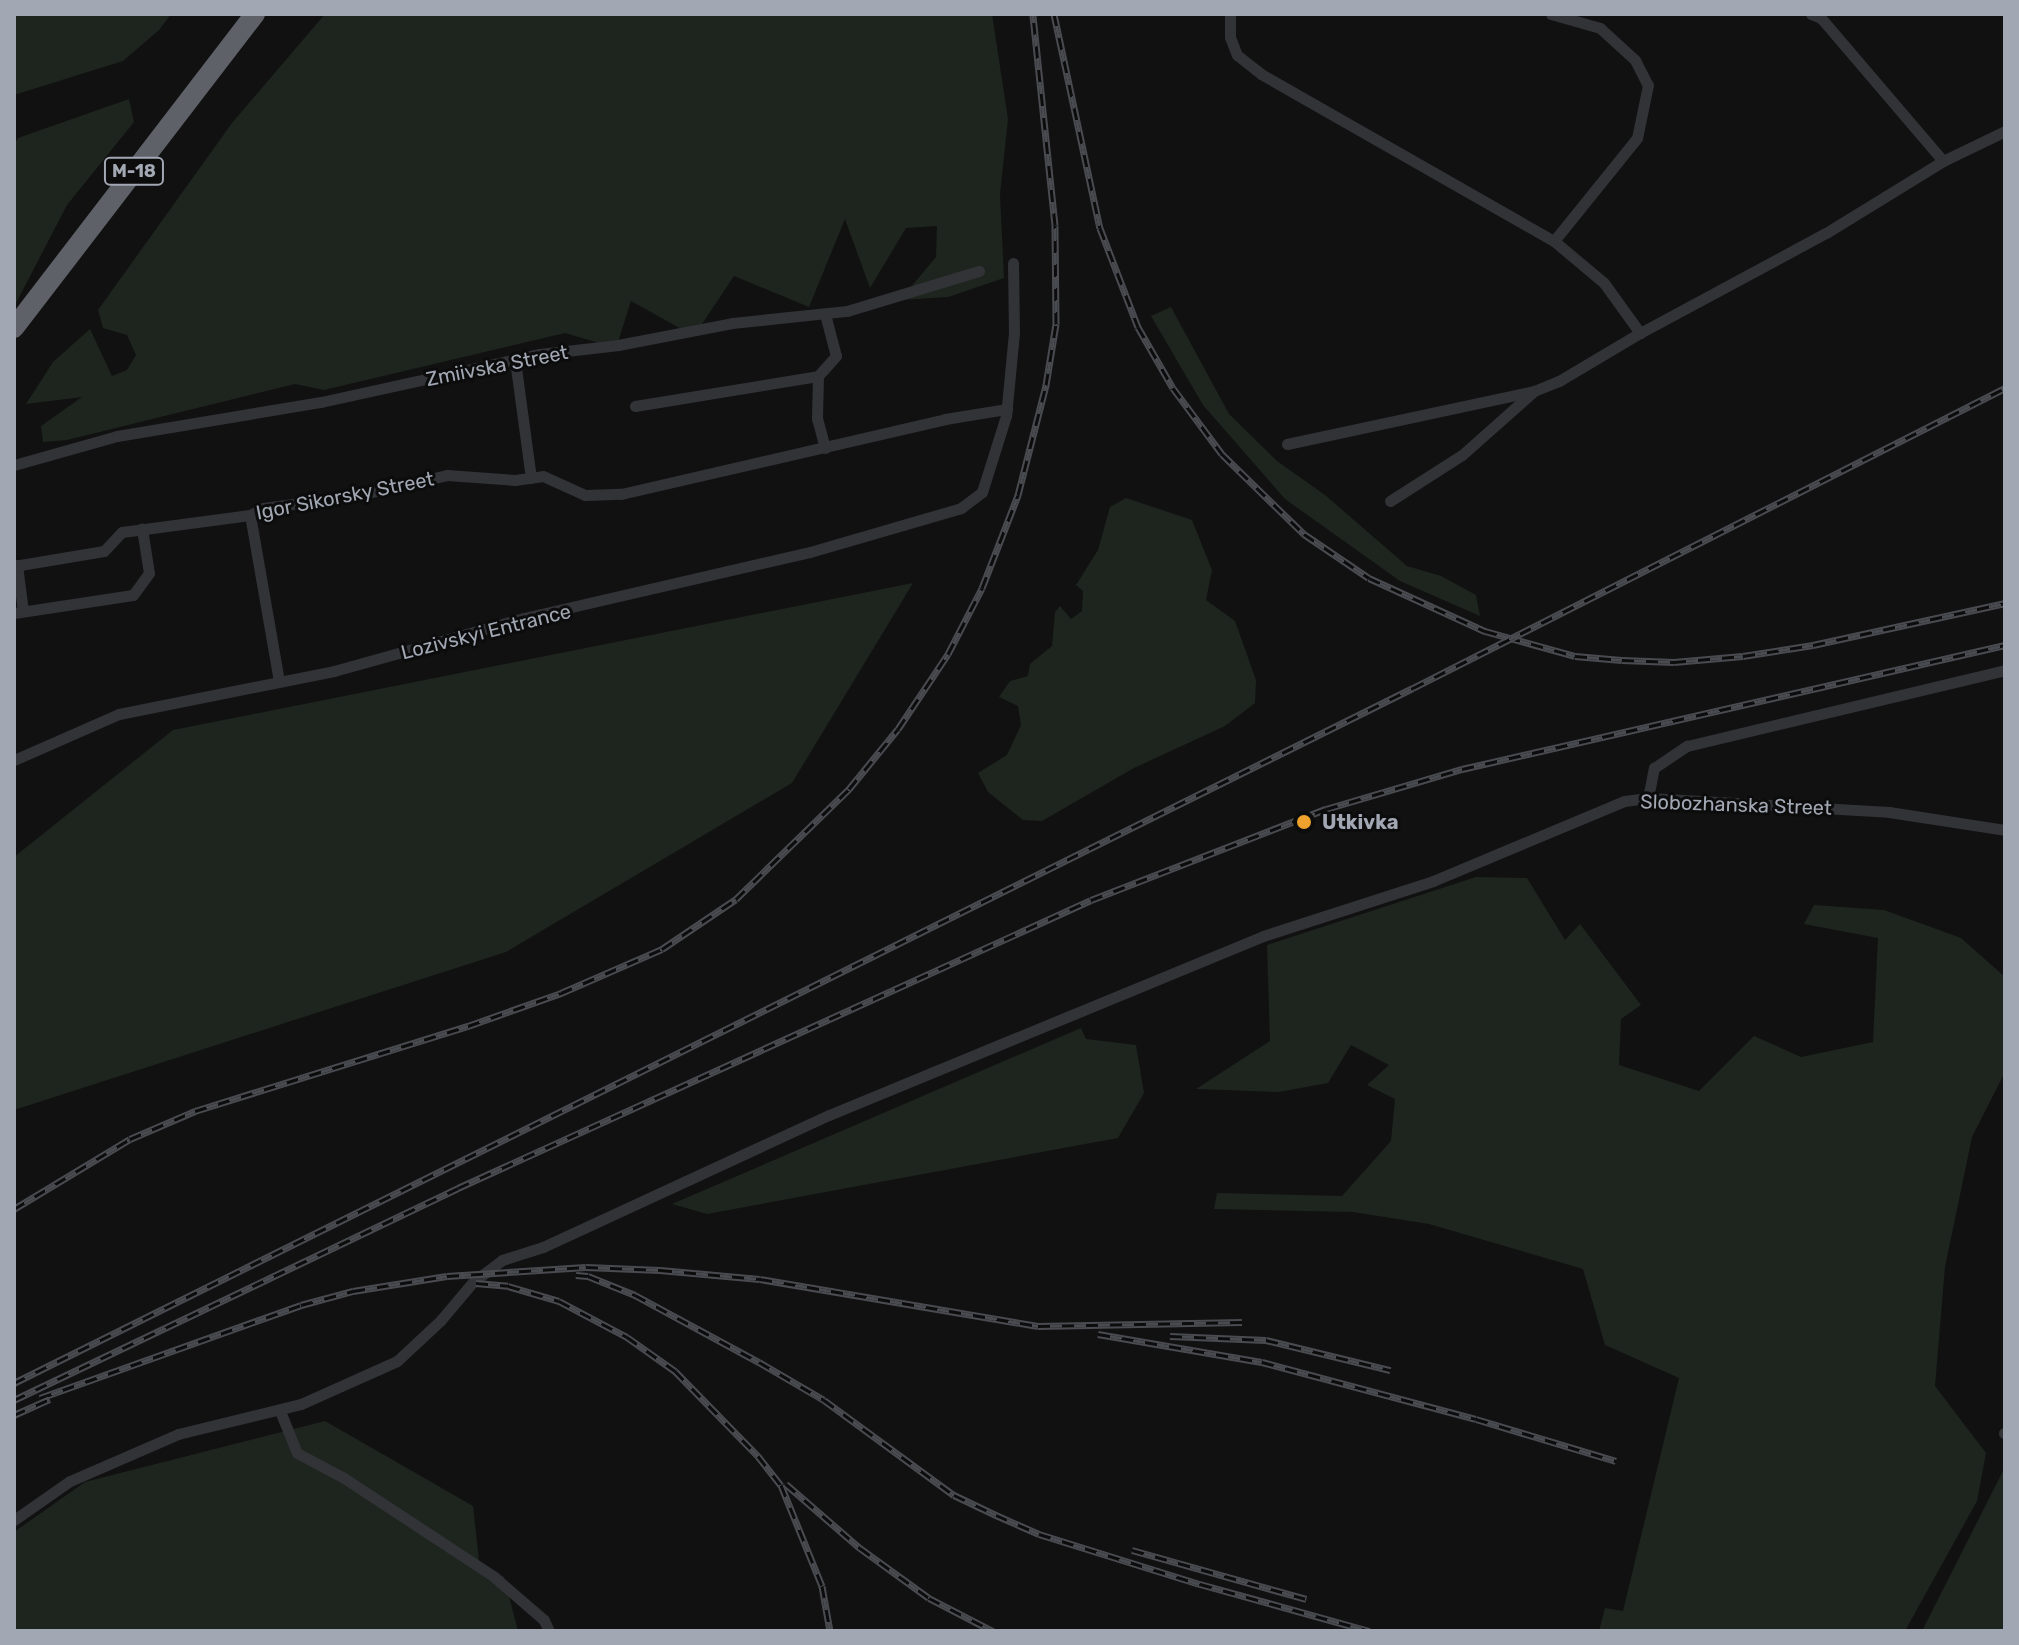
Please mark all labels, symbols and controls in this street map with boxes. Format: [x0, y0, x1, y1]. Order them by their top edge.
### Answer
road number: М-18 [102, 157, 166, 185]
street label: Zmiivska Street [424, 340, 570, 392]
street label: Igor Sikorsky Street [253, 467, 437, 525]
street label: Lozivskyi Entrance [399, 599, 573, 665]
street label: Slobozhanska Street [1640, 790, 1832, 820]
place label: Utkivka [1322, 810, 1398, 834]
marker: Utkivka [1293, 811, 1315, 833]

